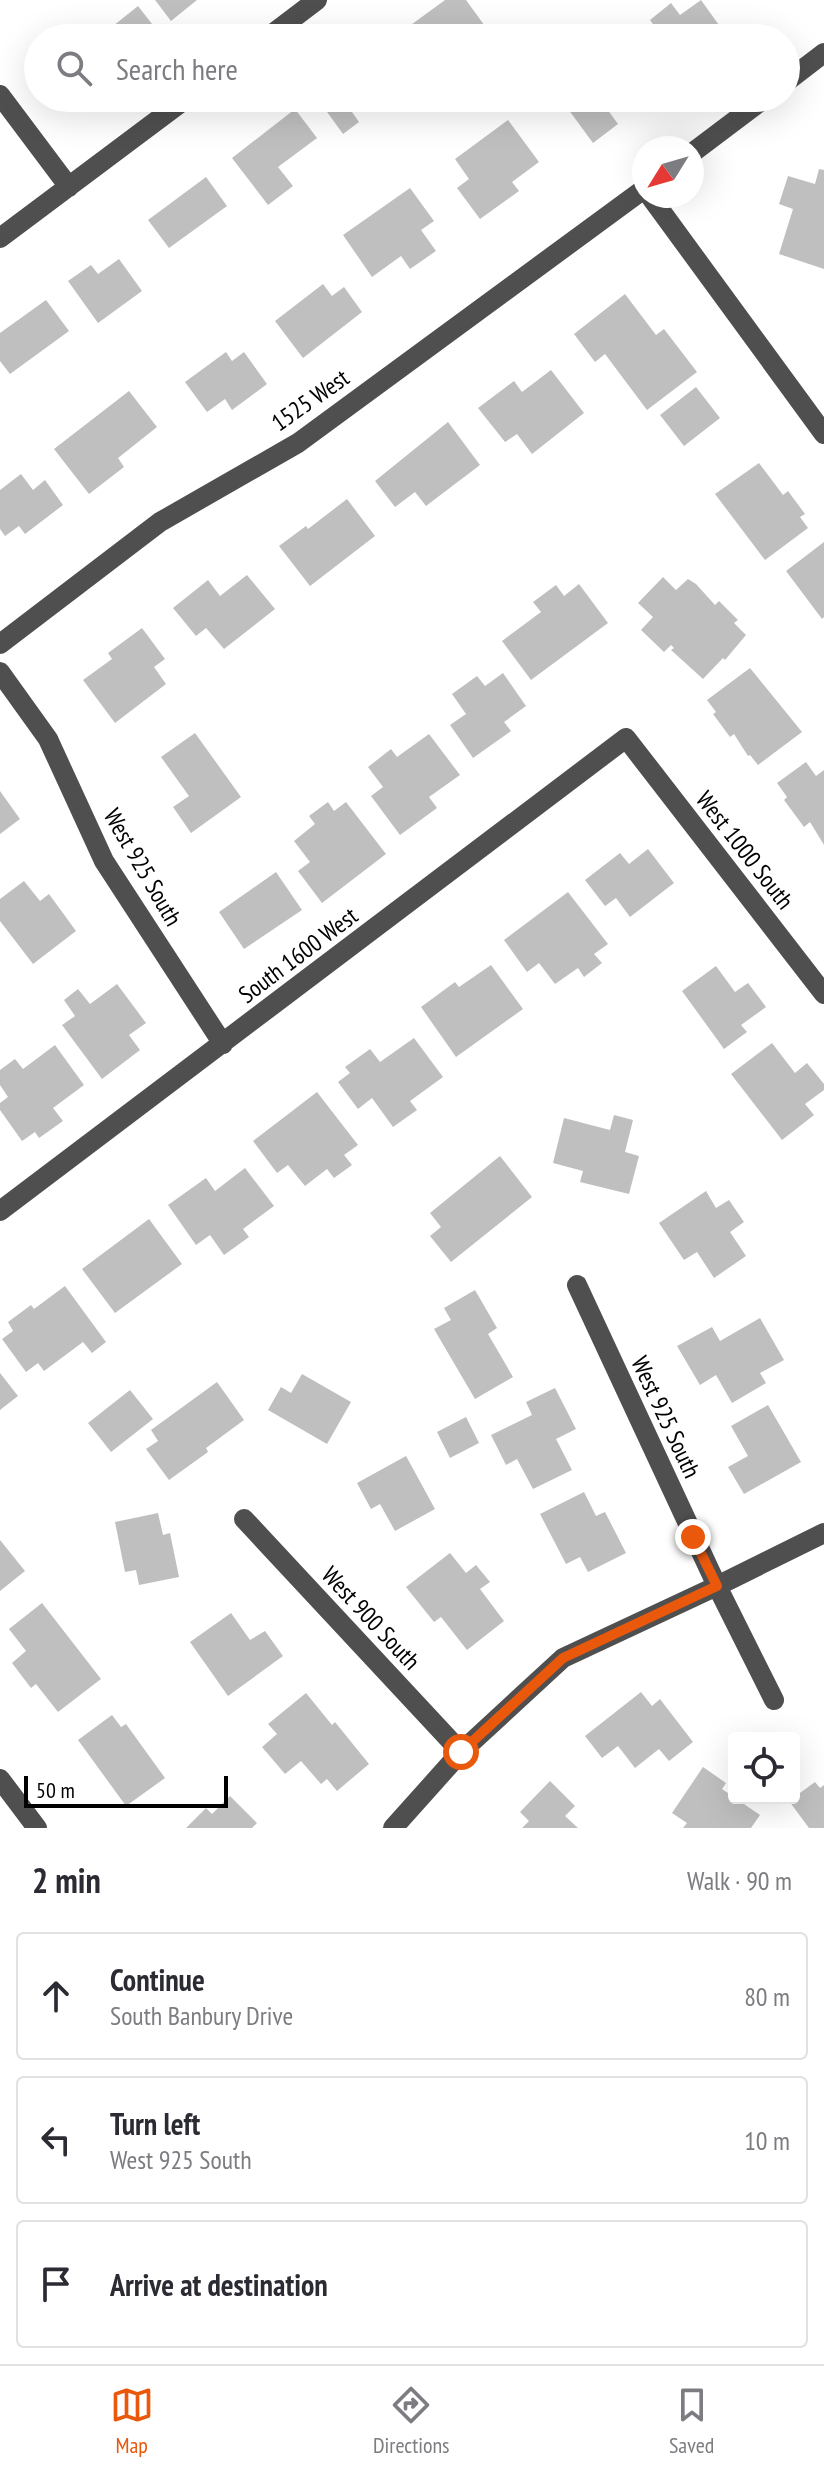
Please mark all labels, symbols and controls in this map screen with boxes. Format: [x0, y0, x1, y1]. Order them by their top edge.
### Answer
search box [24, 24, 800, 112]
icon: search [52, 46, 96, 90]
text: Search here [116, 49, 238, 88]
north arrow [632, 136, 704, 208]
street label: 1525 West [265, 362, 355, 438]
street label: West 1000 South [689, 785, 801, 915]
street label: West 925 South [97, 803, 189, 931]
street label: South 1600 West [232, 900, 364, 1010]
street label: West 925 South [624, 1351, 708, 1483]
route end [675, 1519, 711, 1555]
street label: West 900 South [315, 1560, 427, 1676]
map controls [728, 1732, 800, 1804]
button: locate [728, 1732, 800, 1804]
route start [443, 1734, 479, 1770]
scale bar [24, 1772, 228, 1808]
text: 50 m [36, 1776, 75, 1804]
text: 2 min [32, 1858, 101, 1902]
text: Walk · 90 m [687, 1864, 792, 1897]
text: Continue [110, 1960, 205, 1999]
icon: ahead [34, 1974, 78, 2018]
text: 80 m [744, 1980, 790, 2013]
text: South Banbury Drive [110, 1999, 293, 2032]
text: Turn left [110, 2104, 200, 2143]
icon: left [34, 2118, 78, 2162]
text: 10 m [744, 2124, 790, 2157]
text: West 925 South [110, 2143, 252, 2176]
icon: arrive [34, 2262, 78, 2306]
text: Arrive at destination [110, 2265, 328, 2304]
tab: Map [110, 2383, 154, 2459]
tab: Directions [373, 2383, 450, 2459]
tab: Saved [669, 2383, 714, 2459]

